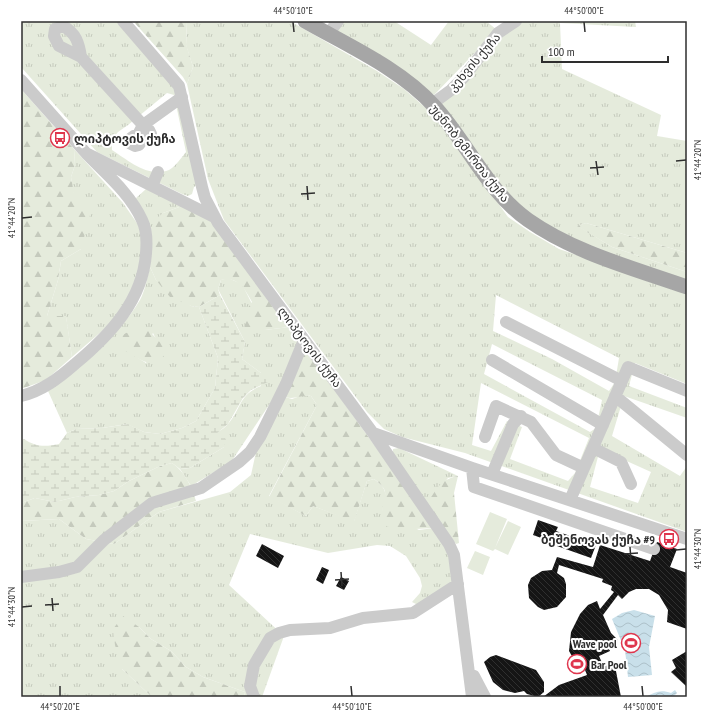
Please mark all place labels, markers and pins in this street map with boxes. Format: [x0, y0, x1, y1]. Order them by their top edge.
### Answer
bus stop icon: ლიპტოვის ქუჩა [49, 127, 71, 149]
place label: ლიპტოვის ქუჩა [74, 131, 176, 147]
bus stop icon: ბეშენოვას ქუჩა #9 [658, 528, 680, 550]
place label: ბეშენოვას ქუჩა #9 [541, 532, 655, 547]
sports icon: Wave pool [620, 632, 642, 654]
place label: Wave pool [572, 636, 617, 651]
sports icon: Bar Pool [566, 653, 588, 675]
place label: Bar Pool [591, 657, 627, 672]

